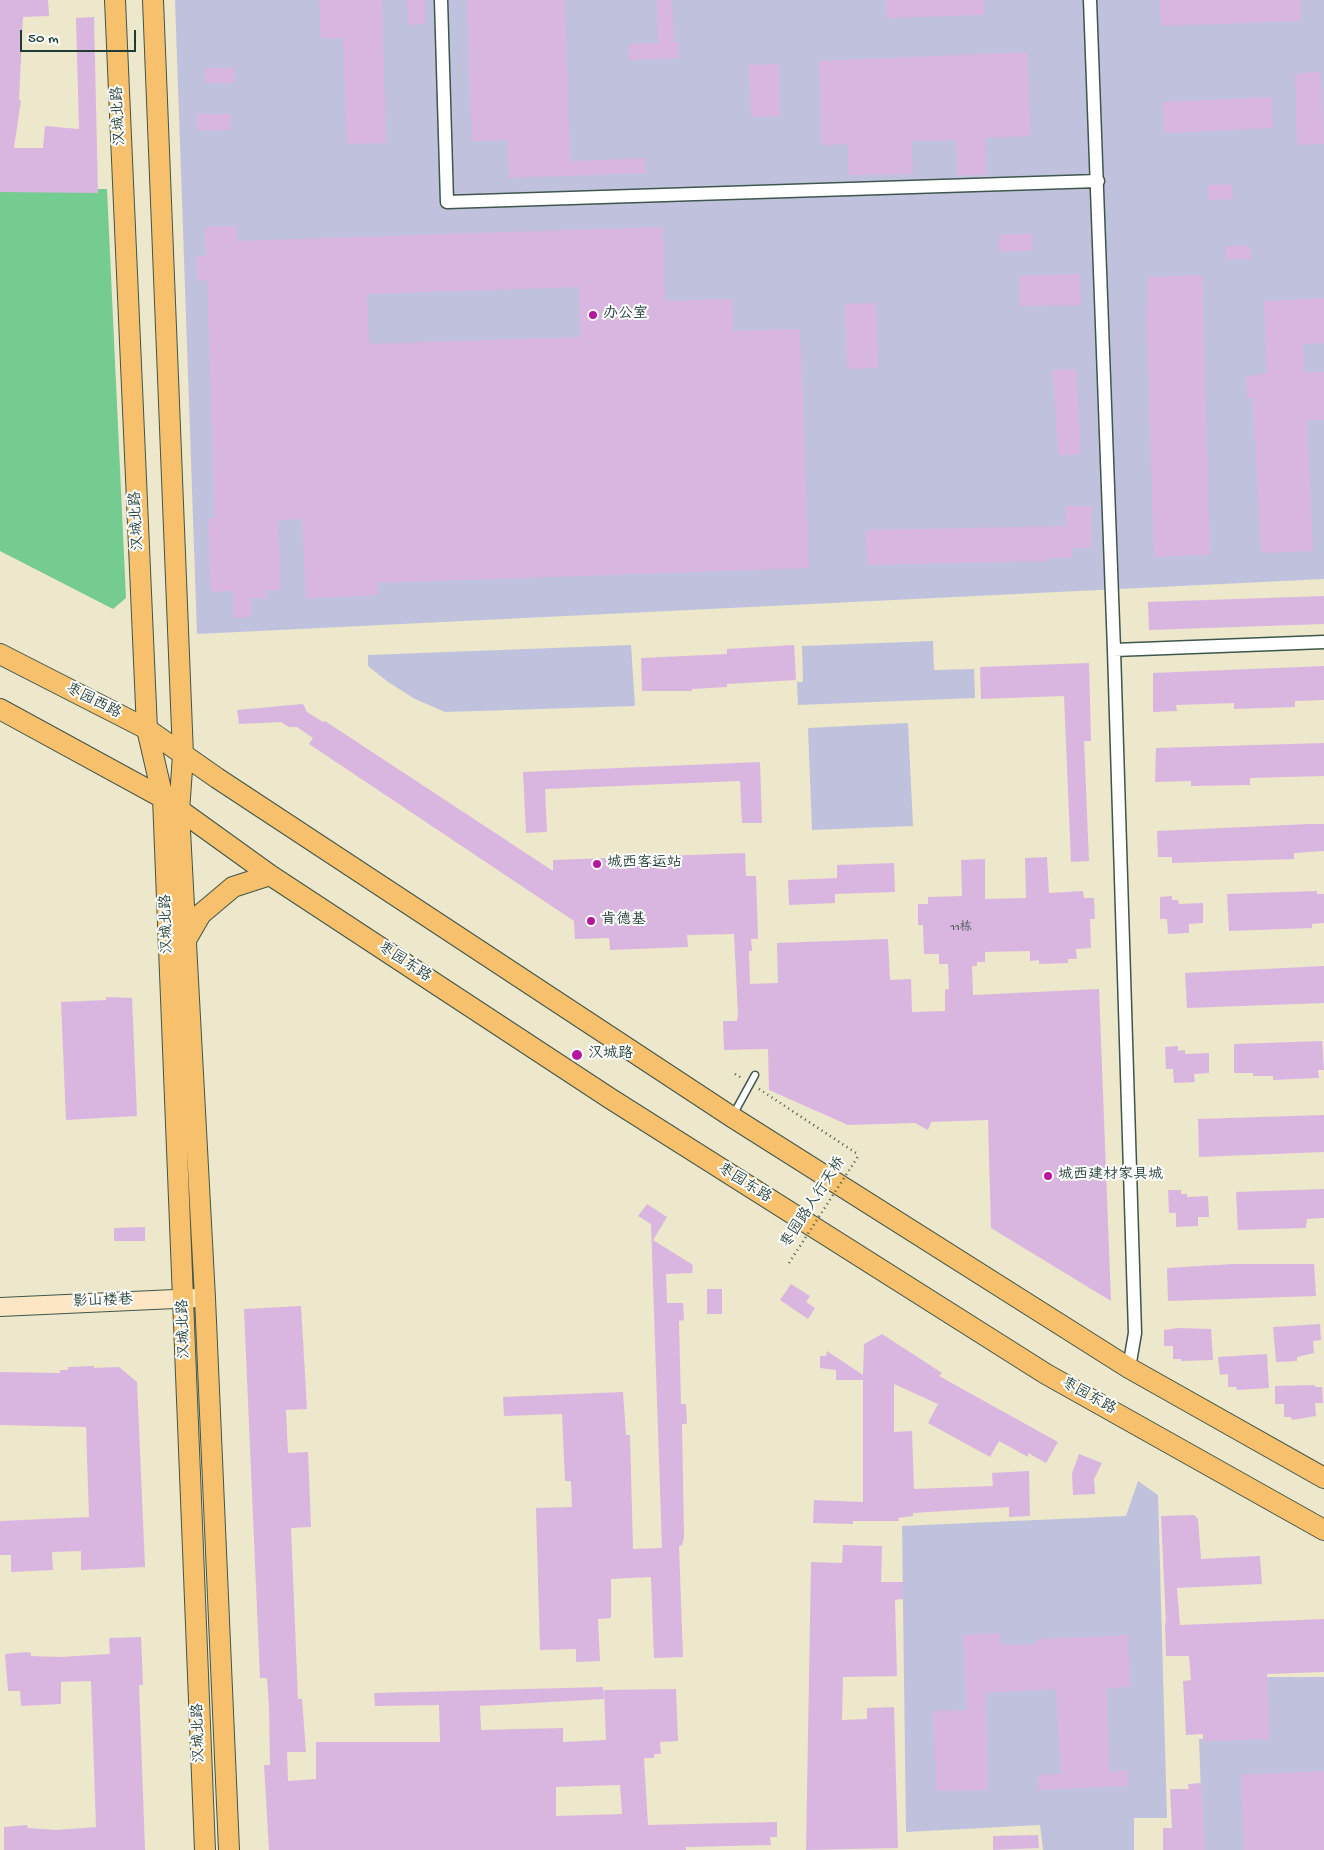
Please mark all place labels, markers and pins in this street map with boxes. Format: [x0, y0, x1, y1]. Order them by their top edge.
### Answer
place label: 办公室 [603, 306, 648, 324]
marker: 办公室 [587, 309, 599, 321]
place label: 城西客运站 [607, 855, 682, 873]
marker: 城西客运站 [591, 858, 603, 870]
place label: 肯德基 [601, 912, 646, 930]
marker: 肯德基 [585, 915, 597, 927]
place label: 汉城路 [588, 1046, 633, 1064]
marker: 汉城路 [570, 1048, 584, 1062]
place label: 城西建材家具城 [1058, 1167, 1163, 1185]
marker: 城西建材家具城 [1042, 1170, 1054, 1182]

